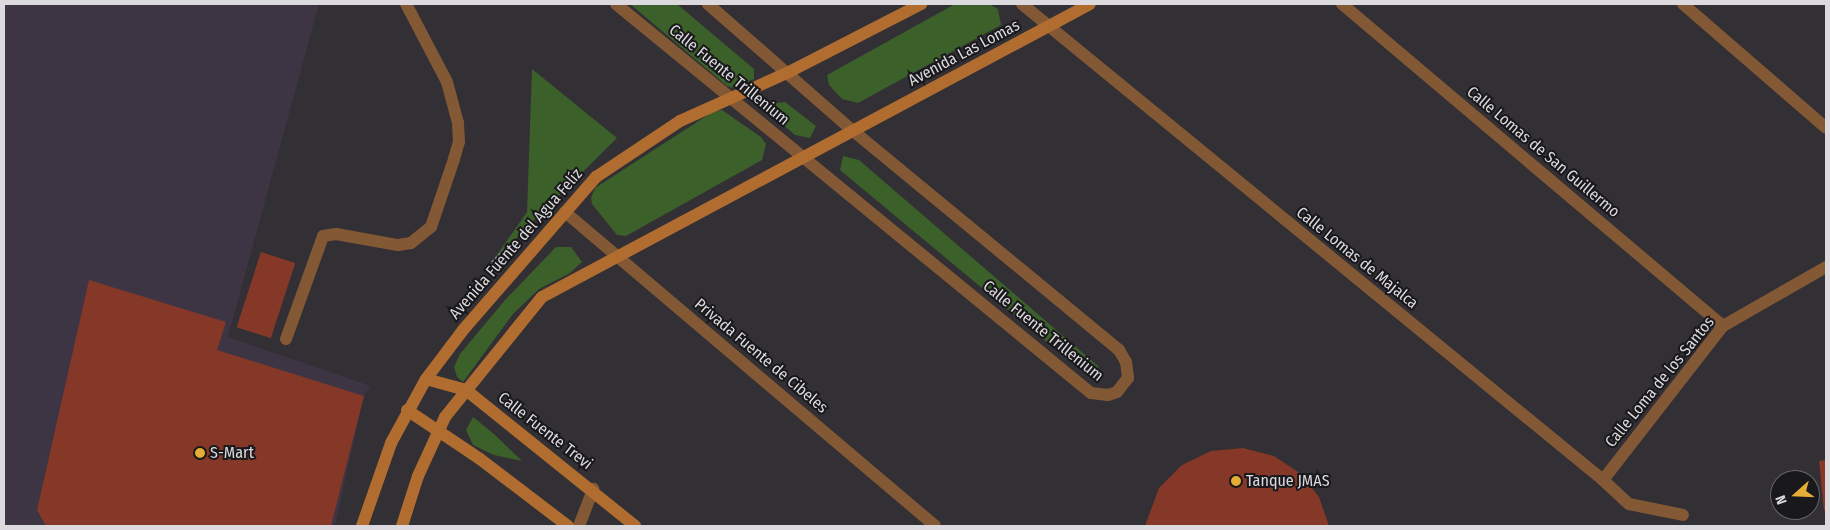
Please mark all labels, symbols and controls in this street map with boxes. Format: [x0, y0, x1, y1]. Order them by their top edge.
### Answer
street label: Avenida Las Lomas [905, 16, 1023, 90]
street label: Calle Fuente Trillenium [665, 21, 793, 129]
street label: Calle Lomas de San Guillermo [1463, 82, 1623, 222]
street label: Avenida Fuente del Agua Felíz [445, 165, 587, 323]
street label: Calle Lomas de Majalca [1292, 203, 1422, 313]
street label: Calle Fuente Trillenium [979, 277, 1107, 385]
street label: Privada Fuente de Cibeles [690, 295, 832, 417]
street label: Calle Loma de los Santos [1601, 313, 1719, 451]
street label: Calle Fuente Trevi [494, 388, 596, 474]
place label: S-Mart [210, 443, 254, 463]
marker: S-Mart [194, 447, 206, 459]
north arrow [1770, 470, 1820, 520]
place label: Tanque JMAS [1246, 471, 1330, 491]
marker: Tanque JMAS [1230, 475, 1242, 487]
text: N [1772, 493, 1791, 507]

